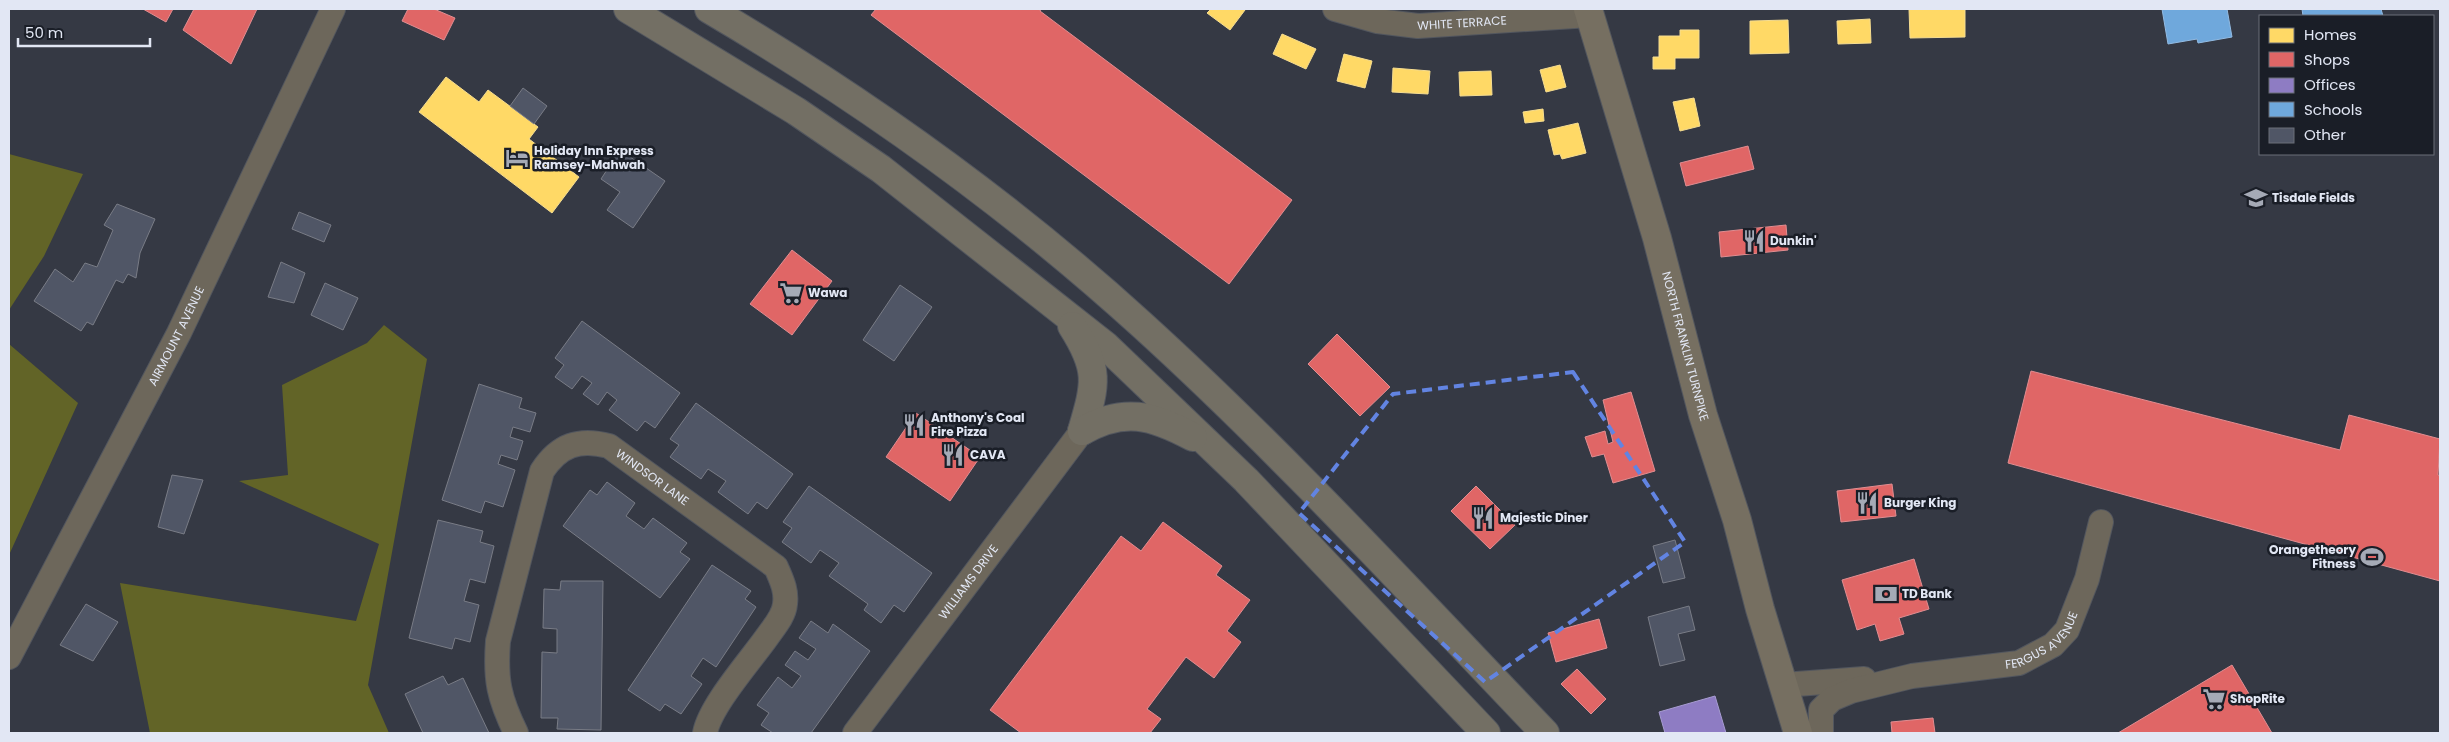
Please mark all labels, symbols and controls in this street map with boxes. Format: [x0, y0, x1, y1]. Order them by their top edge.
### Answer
street label: WHITE TERRACE [1417, 11, 1507, 34]
scale bar [18, 15, 150, 47]
legend [2259, 15, 2434, 155]
text: 50 m [25, 22, 63, 43]
text: Homes [2304, 24, 2357, 45]
text: Shops [2304, 49, 2350, 70]
text: Offices [2304, 74, 2356, 95]
text: Schools [2304, 99, 2362, 120]
text: Other [2304, 124, 2346, 145]
place label: Holiday Inn Express Ramsey-Mahwah [534, 142, 654, 173]
hotel icon: Holiday Inn Express Ramsey-Mahwah [504, 145, 530, 171]
school or university icon: Tisdale Fields [2243, 185, 2269, 211]
place label: Tisdale Fields [2272, 189, 2355, 206]
restaurant icon: Dunkin' [1741, 228, 1767, 254]
place label: Dunkin' [1770, 232, 1817, 249]
street label: NORTH FRANKLIN TURNPIKE [1658, 270, 1713, 423]
supermarket icon: Wawa [778, 280, 804, 306]
street label: AIRMOUNT AVENUE [144, 283, 208, 389]
place label: Wawa [808, 284, 847, 301]
place label: Anthony's Coal Fire Pizza [931, 409, 1025, 440]
restaurant icon: Anthony's Coal Fire Pizza [901, 412, 927, 438]
restaurant icon: CAVA [940, 442, 966, 468]
street label: WINDSOR LANE [613, 445, 693, 509]
place label: CAVA [970, 446, 1006, 463]
restaurant icon: Burger King [1854, 490, 1880, 516]
place label: Burger King [1884, 494, 1957, 511]
restaurant icon: Majestic Diner [1470, 505, 1496, 531]
place label: Majestic Diner [1500, 509, 1588, 526]
street label: WILLIAMS DRIVE [934, 541, 1002, 623]
place label: Orangetheory Fitness [2269, 541, 2356, 572]
sports icon: Orangetheory Fitness [2359, 544, 2385, 570]
bank icon: TD Bank [1873, 581, 1899, 607]
place label: TD Bank [1902, 585, 1953, 602]
street label: FERGUS AVENUE [2004, 609, 2082, 673]
supermarket icon: ShopRite [2201, 686, 2227, 712]
place label: ShopRite [2230, 690, 2285, 707]

